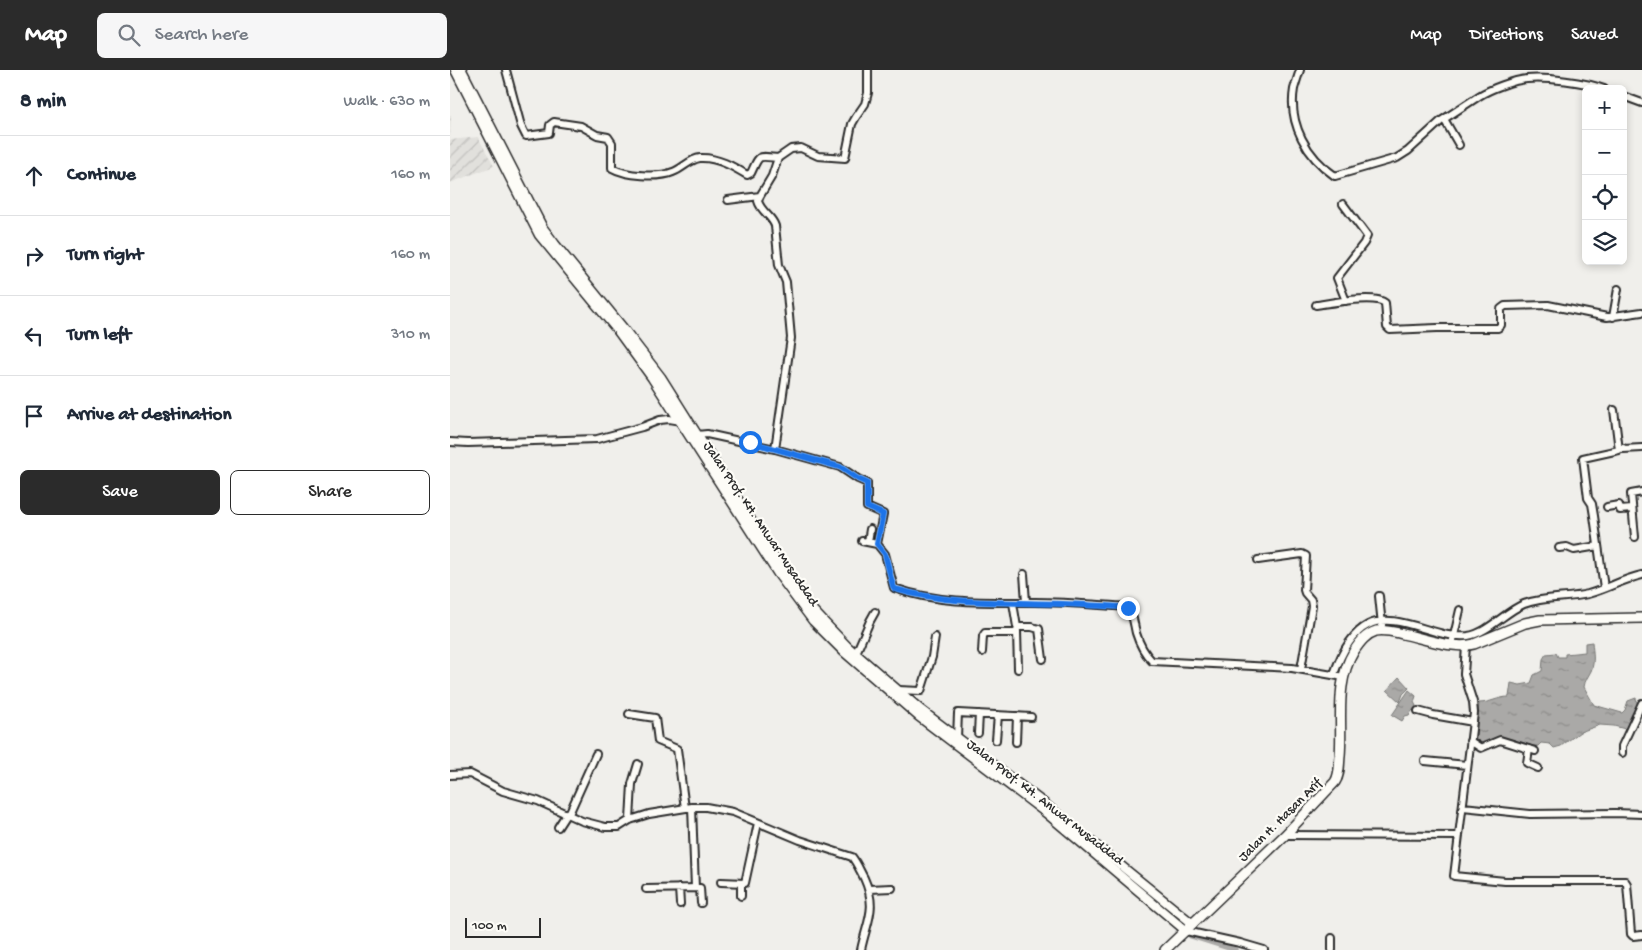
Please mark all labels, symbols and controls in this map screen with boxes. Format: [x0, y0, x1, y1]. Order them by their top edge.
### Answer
search box [97, 13, 447, 58]
text: Map [25, 21, 67, 50]
icon: search [115, 21, 143, 49]
text: Search here [155, 24, 248, 47]
text: Map [1410, 25, 1442, 46]
text: Directions [1470, 25, 1543, 46]
text: Saved [1571, 25, 1617, 46]
map controls [1582, 85, 1627, 265]
button: + [1582, 85, 1627, 130]
text: 8 min [20, 90, 66, 115]
text: Walk · 630 m [344, 93, 430, 112]
button: − [1582, 130, 1627, 175]
icon: ahead [20, 162, 48, 190]
text: Continue [67, 164, 136, 187]
text: 160 m [391, 166, 430, 185]
button: locate [1582, 175, 1627, 220]
button: layers [1582, 220, 1627, 265]
icon: right [20, 242, 48, 270]
text: Turn right [67, 244, 143, 267]
text: 160 m [391, 246, 430, 265]
icon: left [20, 322, 48, 350]
text: Turn left [67, 324, 131, 347]
text: 310 m [391, 326, 430, 345]
icon: arrive [20, 402, 48, 430]
text: Arrive at destination [67, 404, 231, 427]
route start [739, 431, 762, 454]
street label: Jalan Prof. KH. Anwar Musaddad [698, 439, 822, 611]
button: Save [20, 470, 220, 515]
button: Share [230, 470, 430, 515]
route end [1117, 597, 1140, 620]
street label: Jalan Prof. KH. Anwar Musaddad [962, 736, 1128, 871]
street label: Jalan H. Hasan Arif [1236, 774, 1327, 866]
scale bar [465, 915, 541, 938]
text: 100 m [472, 918, 507, 935]

